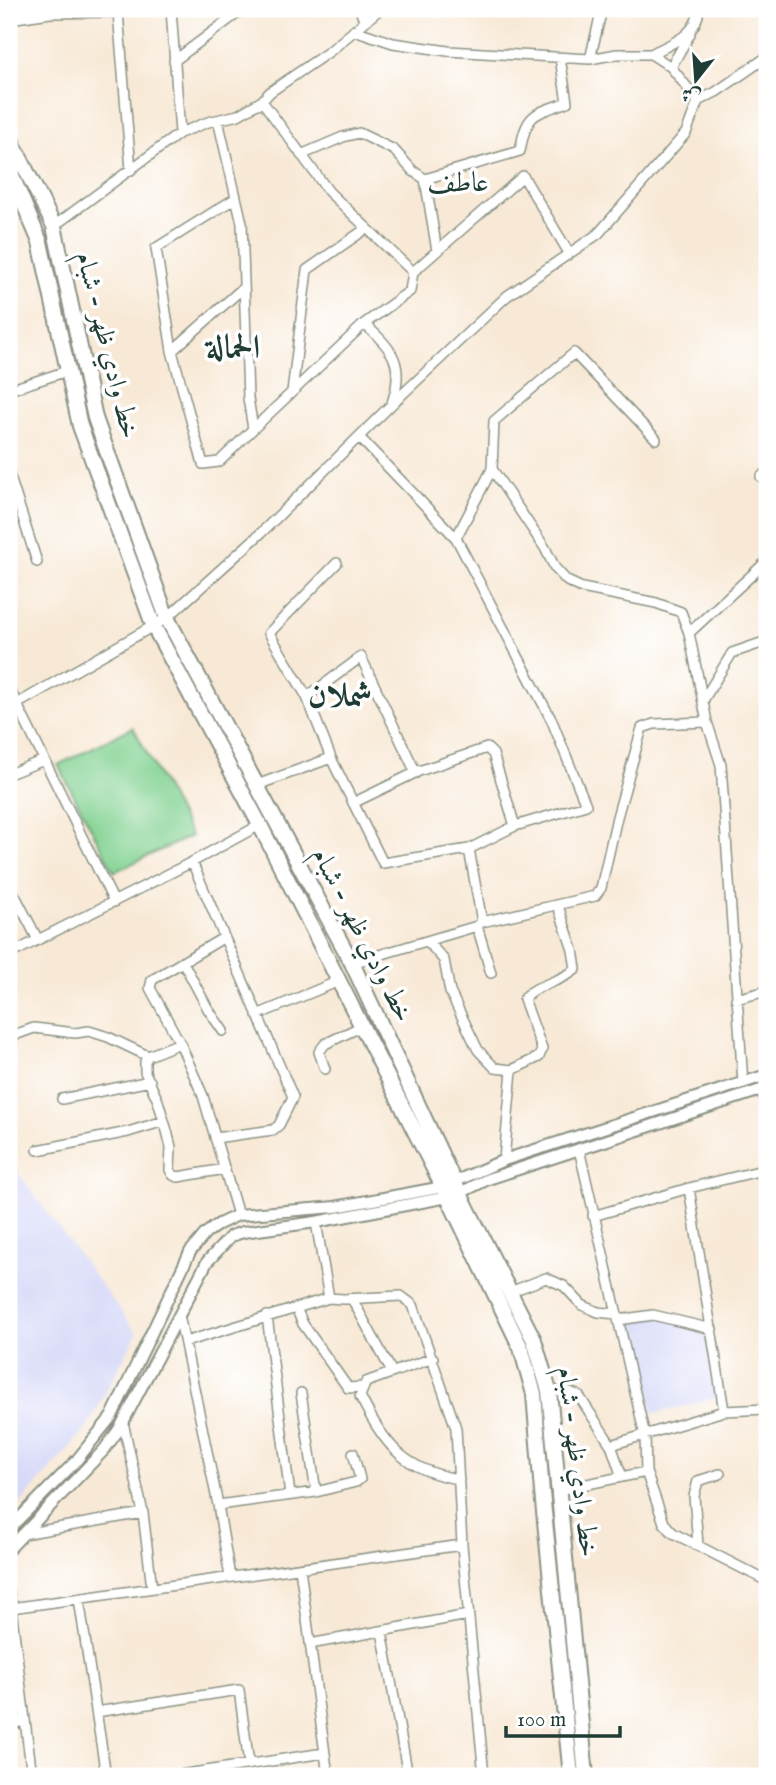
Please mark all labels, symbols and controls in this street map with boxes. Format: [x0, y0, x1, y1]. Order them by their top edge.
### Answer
north arrow [660, 46, 730, 116]
text: ش [679, 80, 704, 109]
district label: عاطف [427, 166, 489, 201]
street label: خط وادي ظهر - شبام [63, 248, 146, 443]
district label: الحمالة [204, 328, 260, 370]
district label: شملان [308, 676, 372, 718]
street label: خط وادي ظهر - شبام [299, 842, 420, 1030]
street label: خط وادي ظهر - شبام [544, 1365, 605, 1560]
scale bar [506, 1694, 620, 1738]
text: 100 m [517, 1707, 566, 1734]

